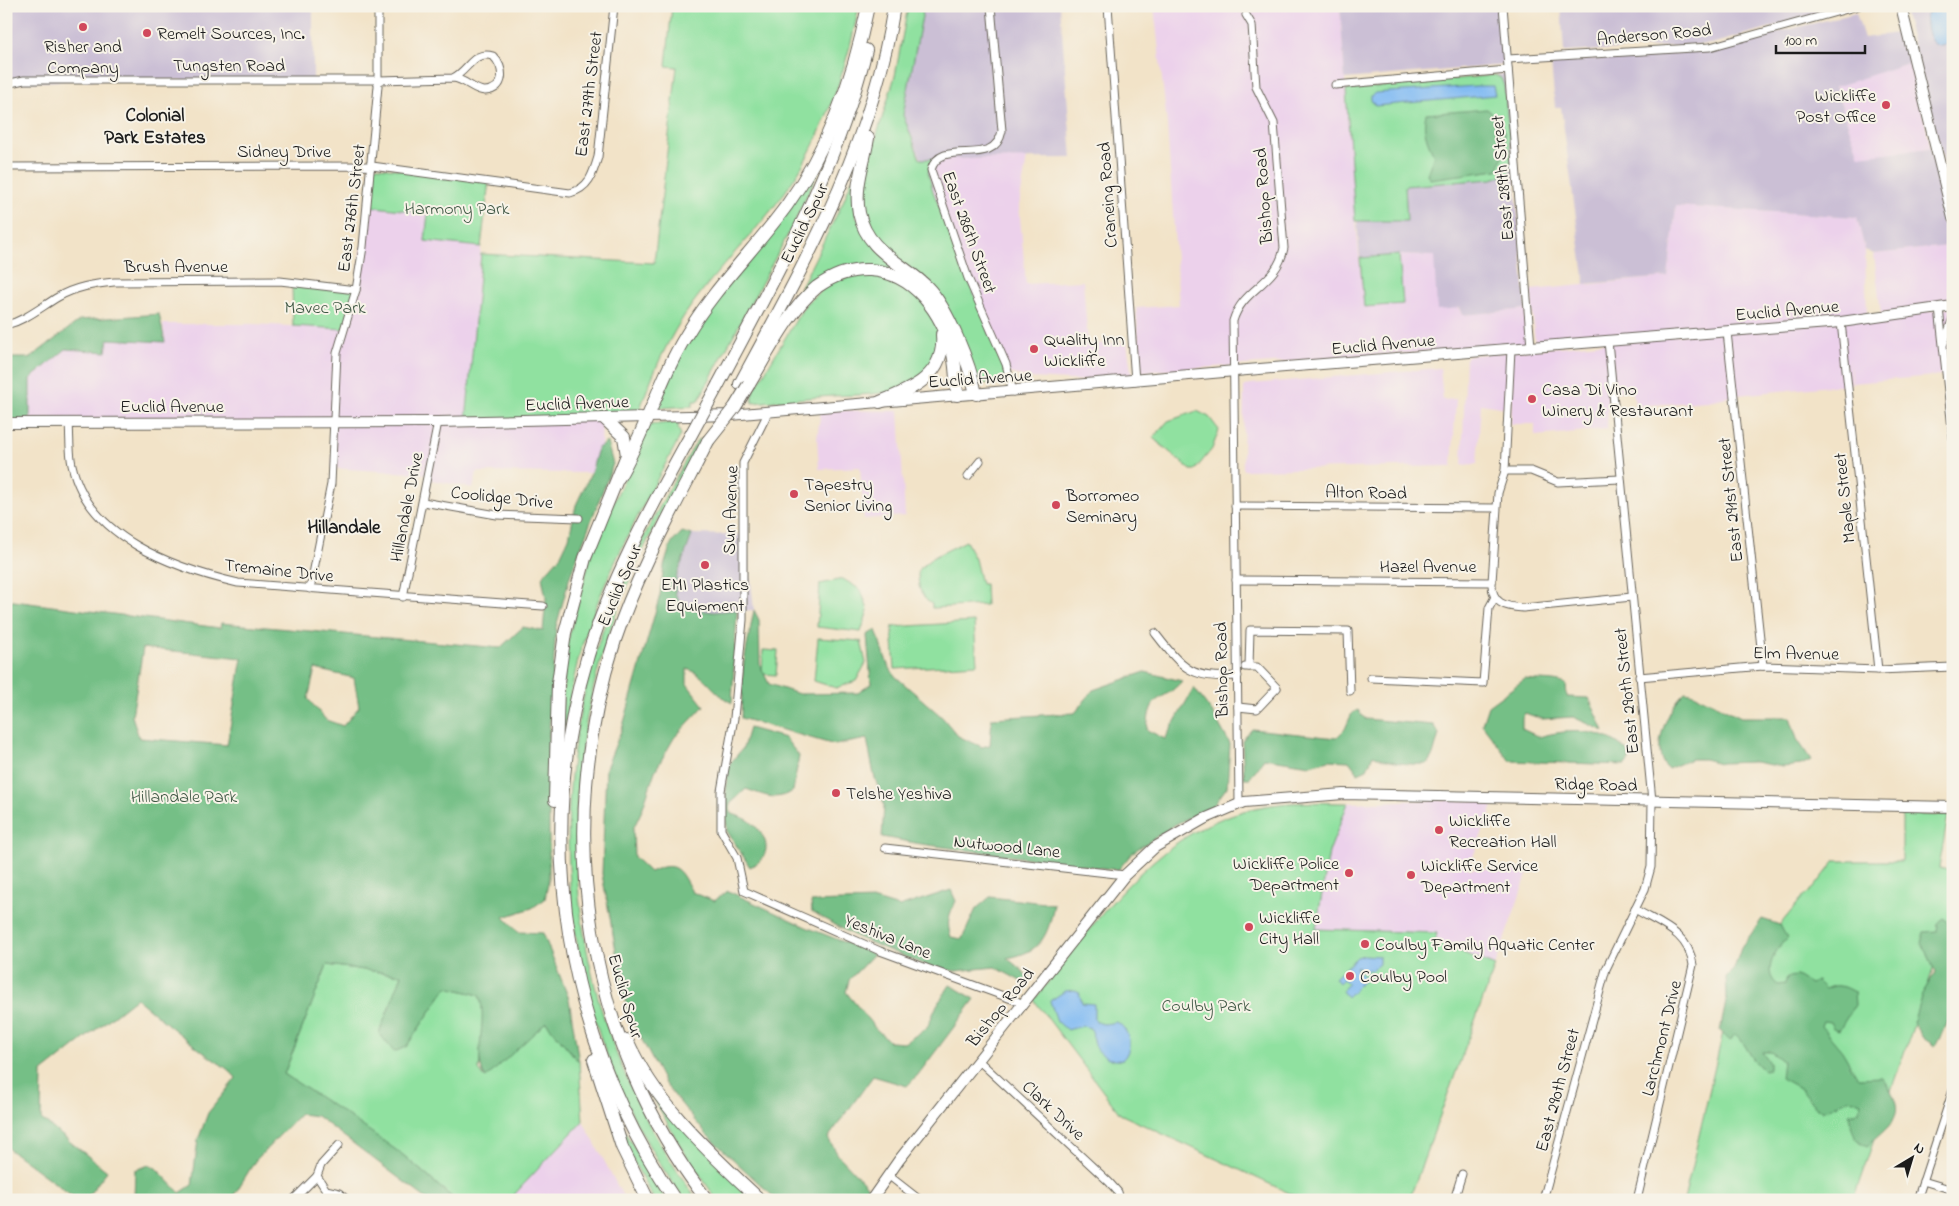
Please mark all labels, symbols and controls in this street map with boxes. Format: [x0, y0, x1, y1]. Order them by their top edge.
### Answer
street label: Anderson Road [1596, 18, 1712, 54]
marker: Risher and Company [77, 21, 89, 33]
place label: Remelt Sources, Inc. [157, 22, 305, 48]
scale bar [1776, 22, 1865, 54]
marker: Remelt Sources, Inc. [141, 27, 153, 39]
street label: East 279th Street [569, 30, 611, 159]
text: 100 m [1784, 30, 1817, 52]
place label: Risher and Company [44, 35, 122, 82]
street label: Tungsten Road [173, 54, 285, 81]
place label: Wickliffe Post Office [1796, 84, 1877, 131]
marker: Wickliffe Post Office [1880, 99, 1892, 111]
district label: Colonial Park Estates [104, 103, 206, 152]
street label: East 289th Street [1486, 114, 1522, 242]
street label: Sidney Drive [237, 140, 332, 166]
street label: Craneing Road [1092, 141, 1127, 249]
street label: East 276th Street [332, 143, 374, 274]
street label: Bishop Road [1249, 147, 1281, 246]
street label: East 286th Street [934, 168, 1002, 297]
street label: Euclid Spur [775, 179, 837, 269]
park label: Harmony Park [405, 197, 510, 223]
street label: Brush Avenue [123, 255, 229, 281]
street label: Euclid Avenue [1734, 294, 1841, 329]
park label: Mavec Park [284, 296, 366, 322]
place label: Quality Inn Wickliffe [1044, 328, 1124, 375]
street label: Euclid Avenue [1330, 328, 1437, 363]
marker: Quality Inn Wickliffe [1028, 343, 1040, 355]
street label: Euclid Avenue [927, 363, 1034, 397]
place label: Casa Di Vino Winery & Restaurant [1542, 378, 1693, 425]
street label: Euclid Avenue [525, 390, 630, 420]
marker: Casa Di Vino Winery & Restaurant [1526, 393, 1538, 405]
street label: Euclid Avenue [120, 395, 225, 421]
street label: East 291st Street [1713, 436, 1751, 564]
street label: Hillandale Drive [385, 449, 432, 565]
street label: Maple Street [1828, 451, 1864, 544]
street label: Sun Avenue [717, 464, 747, 555]
place label: Tapestry Senior Living [804, 473, 892, 521]
street label: Alton Road [1325, 480, 1407, 508]
street label: Coolidge Drive [449, 481, 555, 518]
place label: Borromeo Seminary [1065, 484, 1139, 531]
marker: Tapestry Senior Living [788, 488, 800, 500]
marker: Borromeo Seminary [1050, 499, 1062, 511]
district label: Hillandale [307, 515, 381, 542]
street label: Euclid Spur [592, 540, 650, 631]
street label: Tremaine Drive [223, 553, 336, 591]
street label: Hazel Avenue [1379, 555, 1477, 581]
marker: EMI Plastics Equipment [699, 559, 711, 571]
place label: EMI Plastics Equipment [661, 573, 749, 620]
street label: Bishop Road [1209, 622, 1237, 719]
street label: East 290th Street [1608, 626, 1648, 755]
street label: Elm Avenue [1753, 641, 1840, 669]
street label: Ridge Road [1554, 772, 1638, 801]
place label: Telshe Yeshiva [846, 782, 952, 808]
park label: Hillandale Park [131, 785, 237, 811]
marker: Telshe Yeshiva [830, 787, 842, 799]
place label: Wickliffe Recreation Hall [1449, 809, 1557, 856]
marker: Wickliffe Recreation Hall [1433, 824, 1445, 836]
street label: Nutwood Lane [952, 829, 1062, 867]
place label: Wickliffe Police Department [1233, 852, 1340, 899]
place label: Wickliffe Service Department [1420, 854, 1539, 901]
marker: Wickliffe Police Department [1343, 867, 1355, 879]
marker: Wickliffe Service Department [1405, 869, 1417, 881]
place label: Wickliffe City Hall [1259, 906, 1321, 953]
street label: Yeshiva Lane [840, 909, 936, 967]
marker: Wickliffe City Hall [1243, 921, 1255, 933]
place label: Coulby Family Aquatic Center [1375, 933, 1595, 959]
marker: Coulby Family Aquatic Center [1359, 938, 1371, 950]
street label: Euclid Spur [600, 951, 649, 1042]
street label: Bishop Road [961, 963, 1042, 1054]
place label: Coulby Pool [1360, 965, 1447, 991]
marker: Coulby Pool [1344, 970, 1356, 982]
street label: Larchmont Drive [1636, 977, 1690, 1099]
park label: Coulby Park [1161, 994, 1251, 1020]
street label: East 290th Street [1530, 1026, 1588, 1155]
street label: Clark Drive [1015, 1075, 1091, 1148]
north arrow [1886, 1134, 1936, 1184]
text: N [1909, 1138, 1929, 1160]

